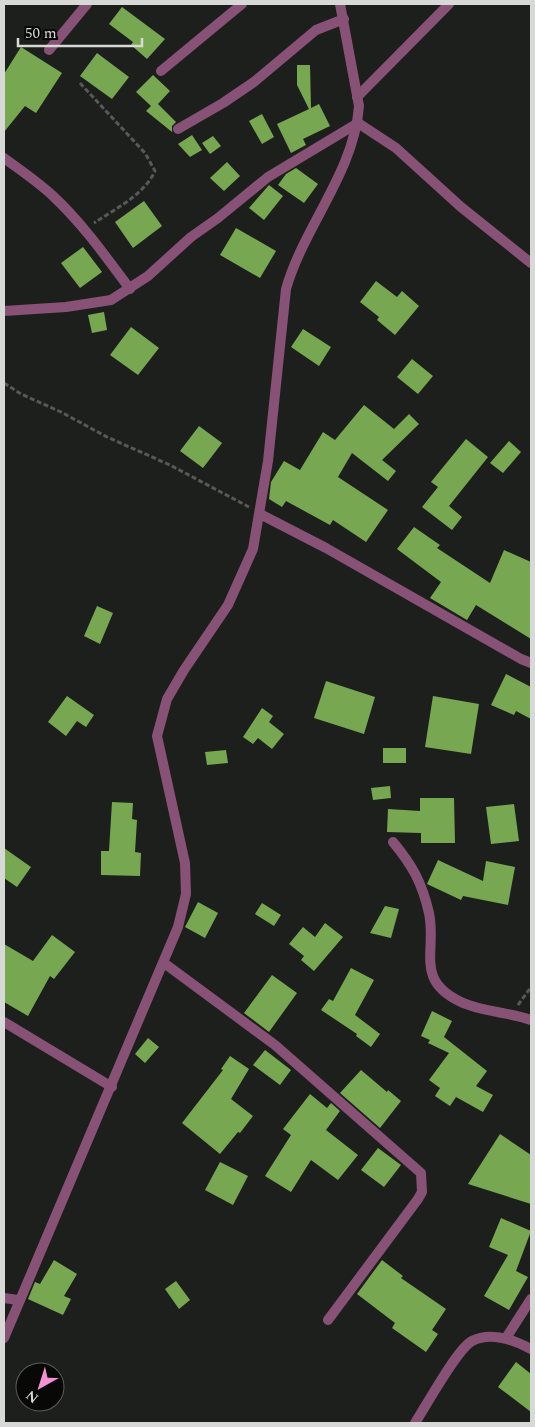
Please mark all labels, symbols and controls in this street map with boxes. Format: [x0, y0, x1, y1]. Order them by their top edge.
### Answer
scale bar [18, 15, 141, 47]
text: 50 m [25, 22, 57, 45]
north arrow [15, 1362, 65, 1412]
text: N [21, 1385, 43, 1408]

